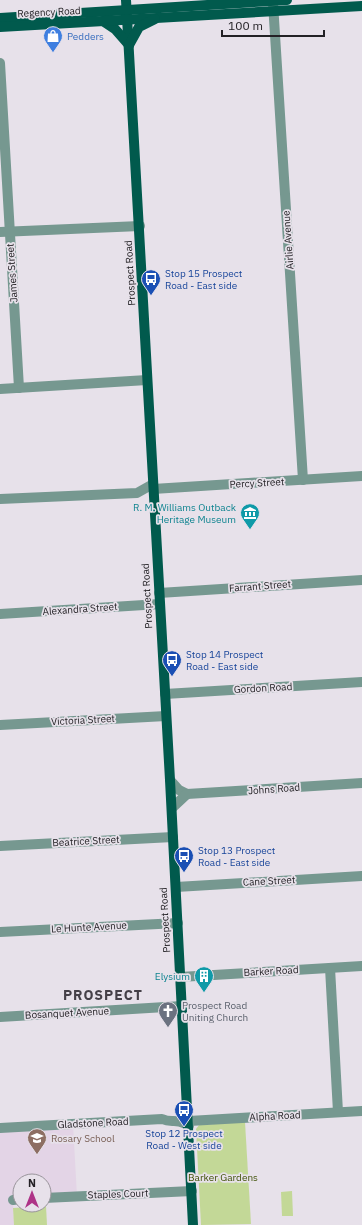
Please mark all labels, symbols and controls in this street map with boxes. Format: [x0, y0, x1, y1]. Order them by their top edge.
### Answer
street label: Regency Road [17, 4, 81, 20]
scale bar [222, 12, 324, 38]
text: 100 m [228, 18, 263, 33]
shop icon: Pedders [42, 25, 64, 53]
place label: Pedders [67, 30, 104, 43]
street label: Airlie Avenue [279, 210, 297, 270]
street label: Prospect Road [122, 240, 138, 306]
street label: James Street [3, 242, 21, 303]
place label: Stop 15 Prospect Road - East side [165, 267, 243, 292]
bus stop icon: Stop 15 Prospect Road - East side [140, 268, 162, 296]
street label: Percy Street [229, 475, 285, 491]
place label: R. M. Williams Outback Heritage Museum [133, 501, 237, 526]
museum icon: R. M. Williams Outback Heritage Museum [239, 502, 261, 530]
street label: Prospect Road [139, 563, 155, 629]
street label: Farrant Street [229, 577, 292, 595]
street label: Alexandra Street [42, 600, 118, 618]
place label: Stop 14 Prospect Road - East side [186, 648, 264, 673]
bus stop icon: Stop 14 Prospect Road - East side [161, 649, 183, 677]
street label: Gordon Road [233, 680, 293, 696]
street label: Victoria Street [51, 712, 116, 728]
street label: Johns Road [247, 781, 301, 797]
street label: Beatrice Street [52, 833, 120, 849]
place label: Stop 13 Prospect Road - East side [198, 844, 276, 869]
bus stop icon: Stop 13 Prospect Road - East side [173, 845, 195, 873]
street label: Cane Street [242, 873, 296, 889]
street label: Prospect Road [157, 887, 173, 953]
street label: Le Hunte Avenue [51, 918, 128, 935]
street label: Barker Road [243, 963, 299, 979]
building icon: Elysium [193, 965, 215, 993]
place label: Elysium [155, 970, 190, 983]
district label: PROSPECT [63, 986, 143, 1004]
place label: Prospect Road Uniting Church [182, 999, 248, 1024]
church icon: Prospect Road Uniting Church [157, 1000, 179, 1028]
street label: Bosanquet Avenue [25, 1004, 110, 1022]
bus stop icon: Stop 12 Prospect Road - West side [173, 1099, 195, 1127]
street label: Alpha Road [249, 1108, 301, 1124]
street label: Gladstone Road [57, 1115, 129, 1131]
school or university icon: Rosary School [26, 1127, 48, 1155]
place label: Stop 12 Prospect Road - West side [145, 1127, 223, 1152]
place label: Rosary School [51, 1132, 115, 1145]
park label: Barker Gardens [188, 1171, 258, 1184]
north arrow [12, 1173, 52, 1213]
text: N [28, 1176, 36, 1190]
street label: Staples Court [87, 1186, 149, 1202]

